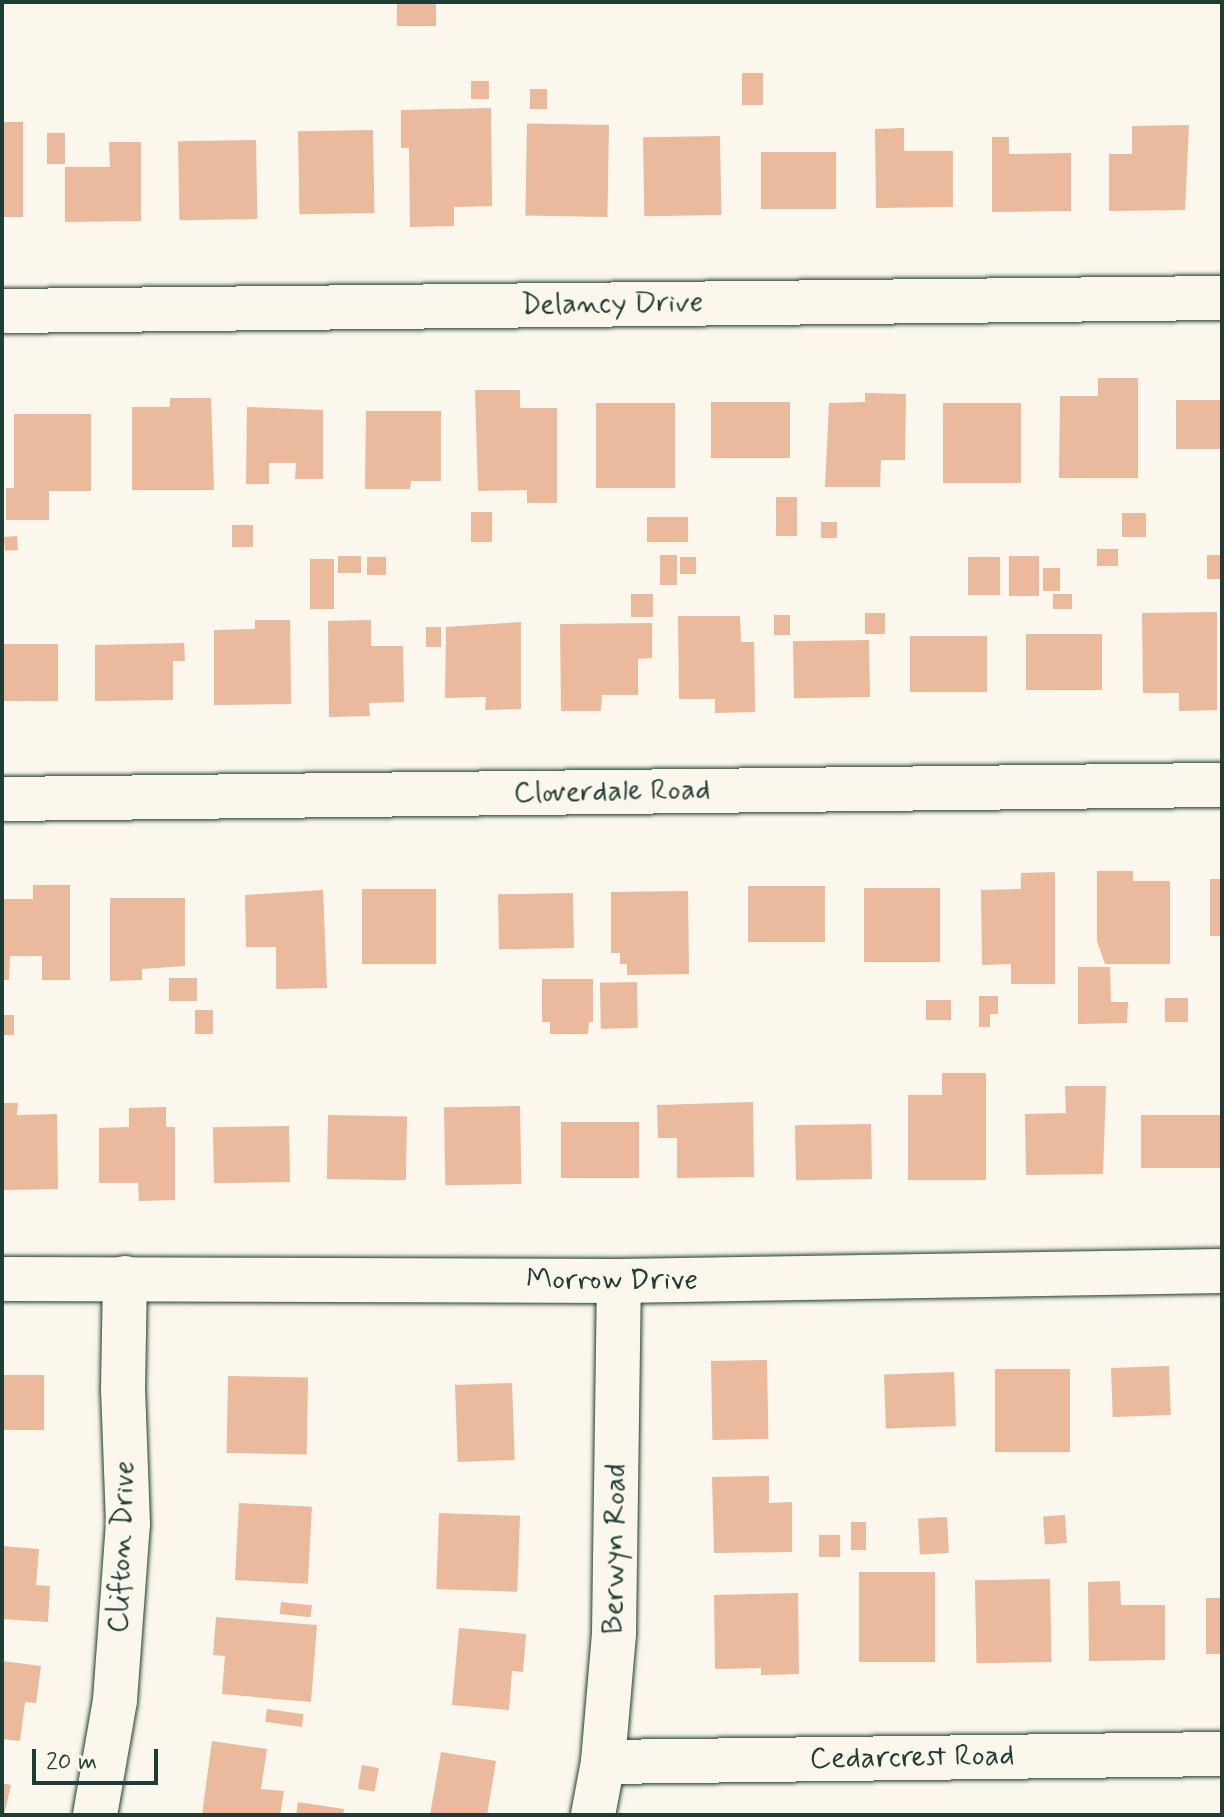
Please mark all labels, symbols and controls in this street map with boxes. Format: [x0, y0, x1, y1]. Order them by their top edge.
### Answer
street label: Delancy Drive [522, 284, 702, 324]
street label: Cloverdale Road [513, 772, 711, 812]
street label: Morrow Drive [527, 1262, 697, 1298]
street label: Clifton Drive [101, 1460, 143, 1634]
street label: Berwyn Road [596, 1464, 634, 1634]
scale bar [36, 1733, 162, 1783]
street label: Cedarcrest Road [809, 1738, 1015, 1778]
text: 20 m [46, 1747, 97, 1778]

